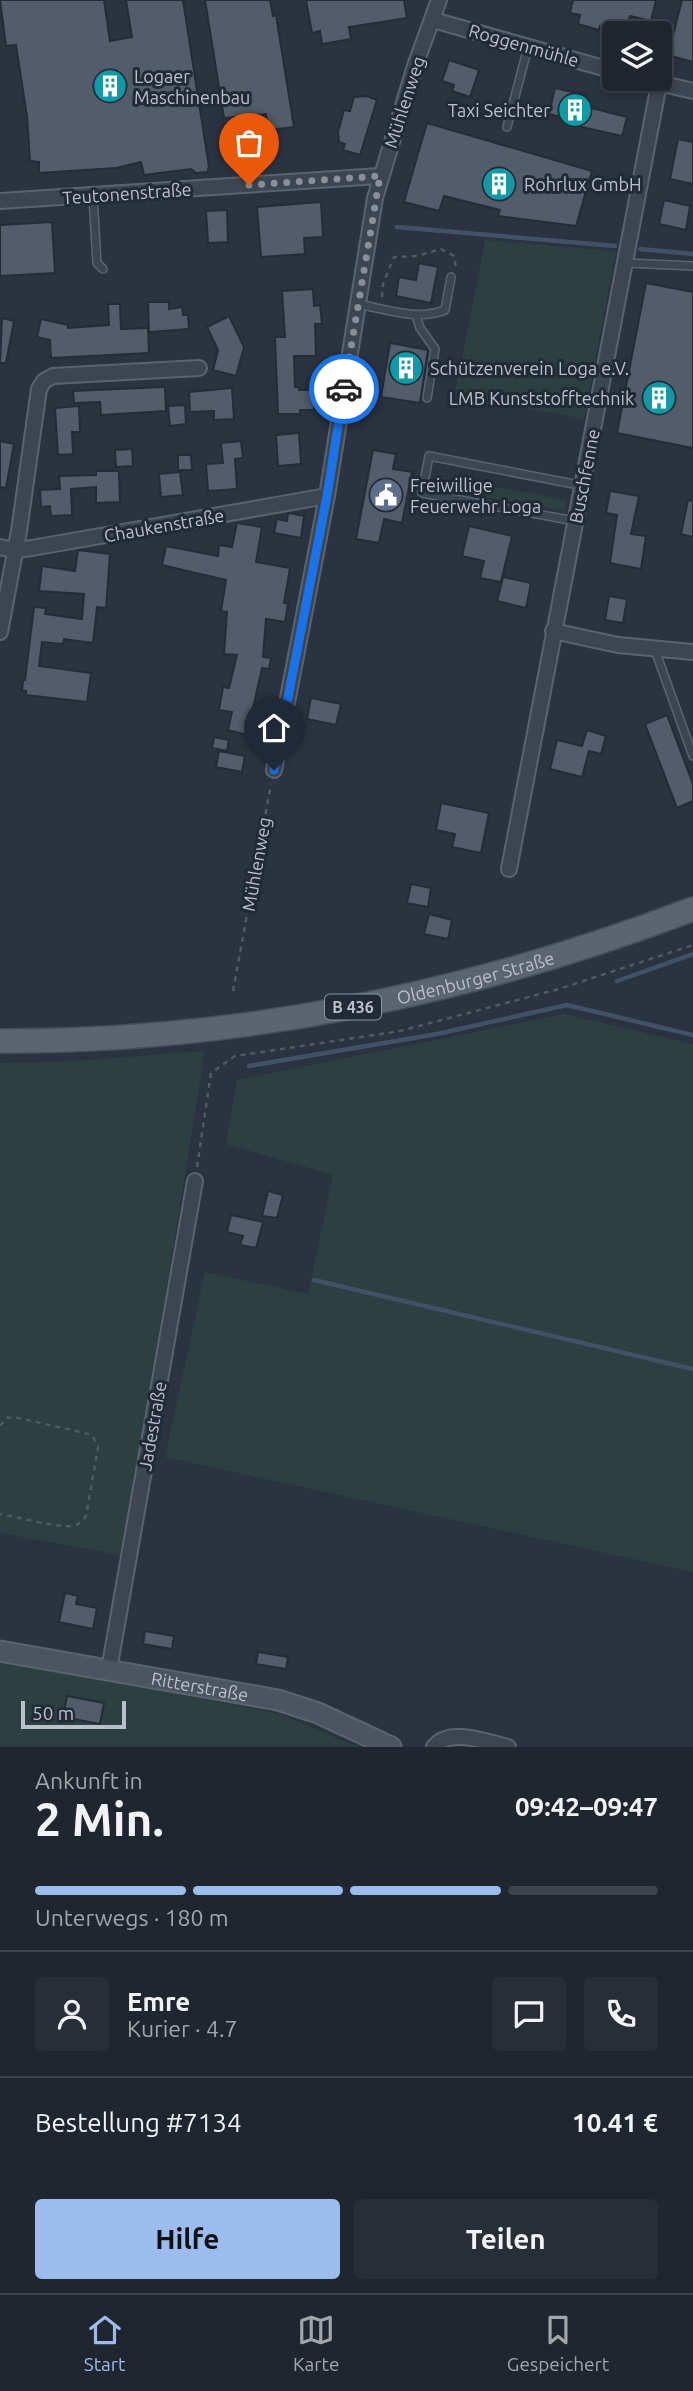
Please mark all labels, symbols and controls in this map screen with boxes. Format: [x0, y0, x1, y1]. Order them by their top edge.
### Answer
street label: Roggenmühle [467, 20, 581, 70]
map controls [602, 21, 672, 91]
button: layers [602, 21, 672, 91]
street label: Mühlenweg [380, 54, 428, 150]
place label: Logaer Maschinenbau [134, 66, 250, 107]
building icon: Logaer Maschinenbau [91, 67, 129, 105]
building icon: Taxi Seichter [556, 91, 594, 129]
place label: Taxi Seichter [448, 100, 550, 120]
pin [219, 113, 279, 185]
icon: bag [230, 124, 268, 162]
building icon: Rohrlux GmbH [480, 165, 518, 203]
place label: Rohrlux GmbH [524, 174, 642, 194]
street label: Teutonenstraße [62, 179, 192, 207]
building icon: Schützenverein Loga e.V. [387, 349, 425, 387]
courier [309, 354, 379, 424]
place label: Schützenverein Loga e.V. [430, 358, 629, 378]
icon: car [325, 370, 363, 408]
building icon: LMB Kunststofftechnik [640, 379, 678, 417]
place label: LMB Kunststofftechnik [449, 388, 634, 408]
street label: Buschfenne [565, 427, 603, 525]
place label: Freiwillige Feuerwehr Loga [410, 475, 541, 516]
public building icon: Freiwillige Feuerwehr Loga [367, 476, 405, 514]
street label: Chaukenstraße [102, 505, 226, 545]
pin [244, 698, 304, 770]
icon: home [255, 709, 293, 747]
street label: Mühlenweg [238, 815, 274, 913]
street label: Oldenburger Straße [395, 947, 556, 1007]
road number: B 436 [325, 995, 381, 1020]
street label: Jadestraße [134, 1380, 170, 1472]
street label: Ritterstraße [150, 1668, 250, 1705]
scale bar [21, 1698, 126, 1730]
text: 50 m [32, 1702, 74, 1724]
text: Ankunft in [35, 1768, 143, 1793]
text: 09:42–09:47 [515, 1792, 658, 1821]
text: 2 Min. [35, 1793, 164, 1845]
text: Unterwegs · 180 m [35, 1905, 229, 1930]
button: person [35, 1977, 109, 2051]
button: chat [492, 1977, 566, 2051]
button: phone [584, 1977, 658, 2051]
text: Emre [127, 1987, 190, 2016]
text: Kurier · 4.7 [127, 2016, 238, 2041]
text: Bestellung #7134 [35, 2108, 242, 2137]
text: 10.41 € [572, 2108, 658, 2137]
button: Hilfe [35, 2199, 340, 2279]
button: Teilen [354, 2199, 658, 2279]
tab: Start [84, 2311, 126, 2375]
tab: Karte [293, 2311, 339, 2375]
tab: Gespeichert [507, 2311, 609, 2375]

